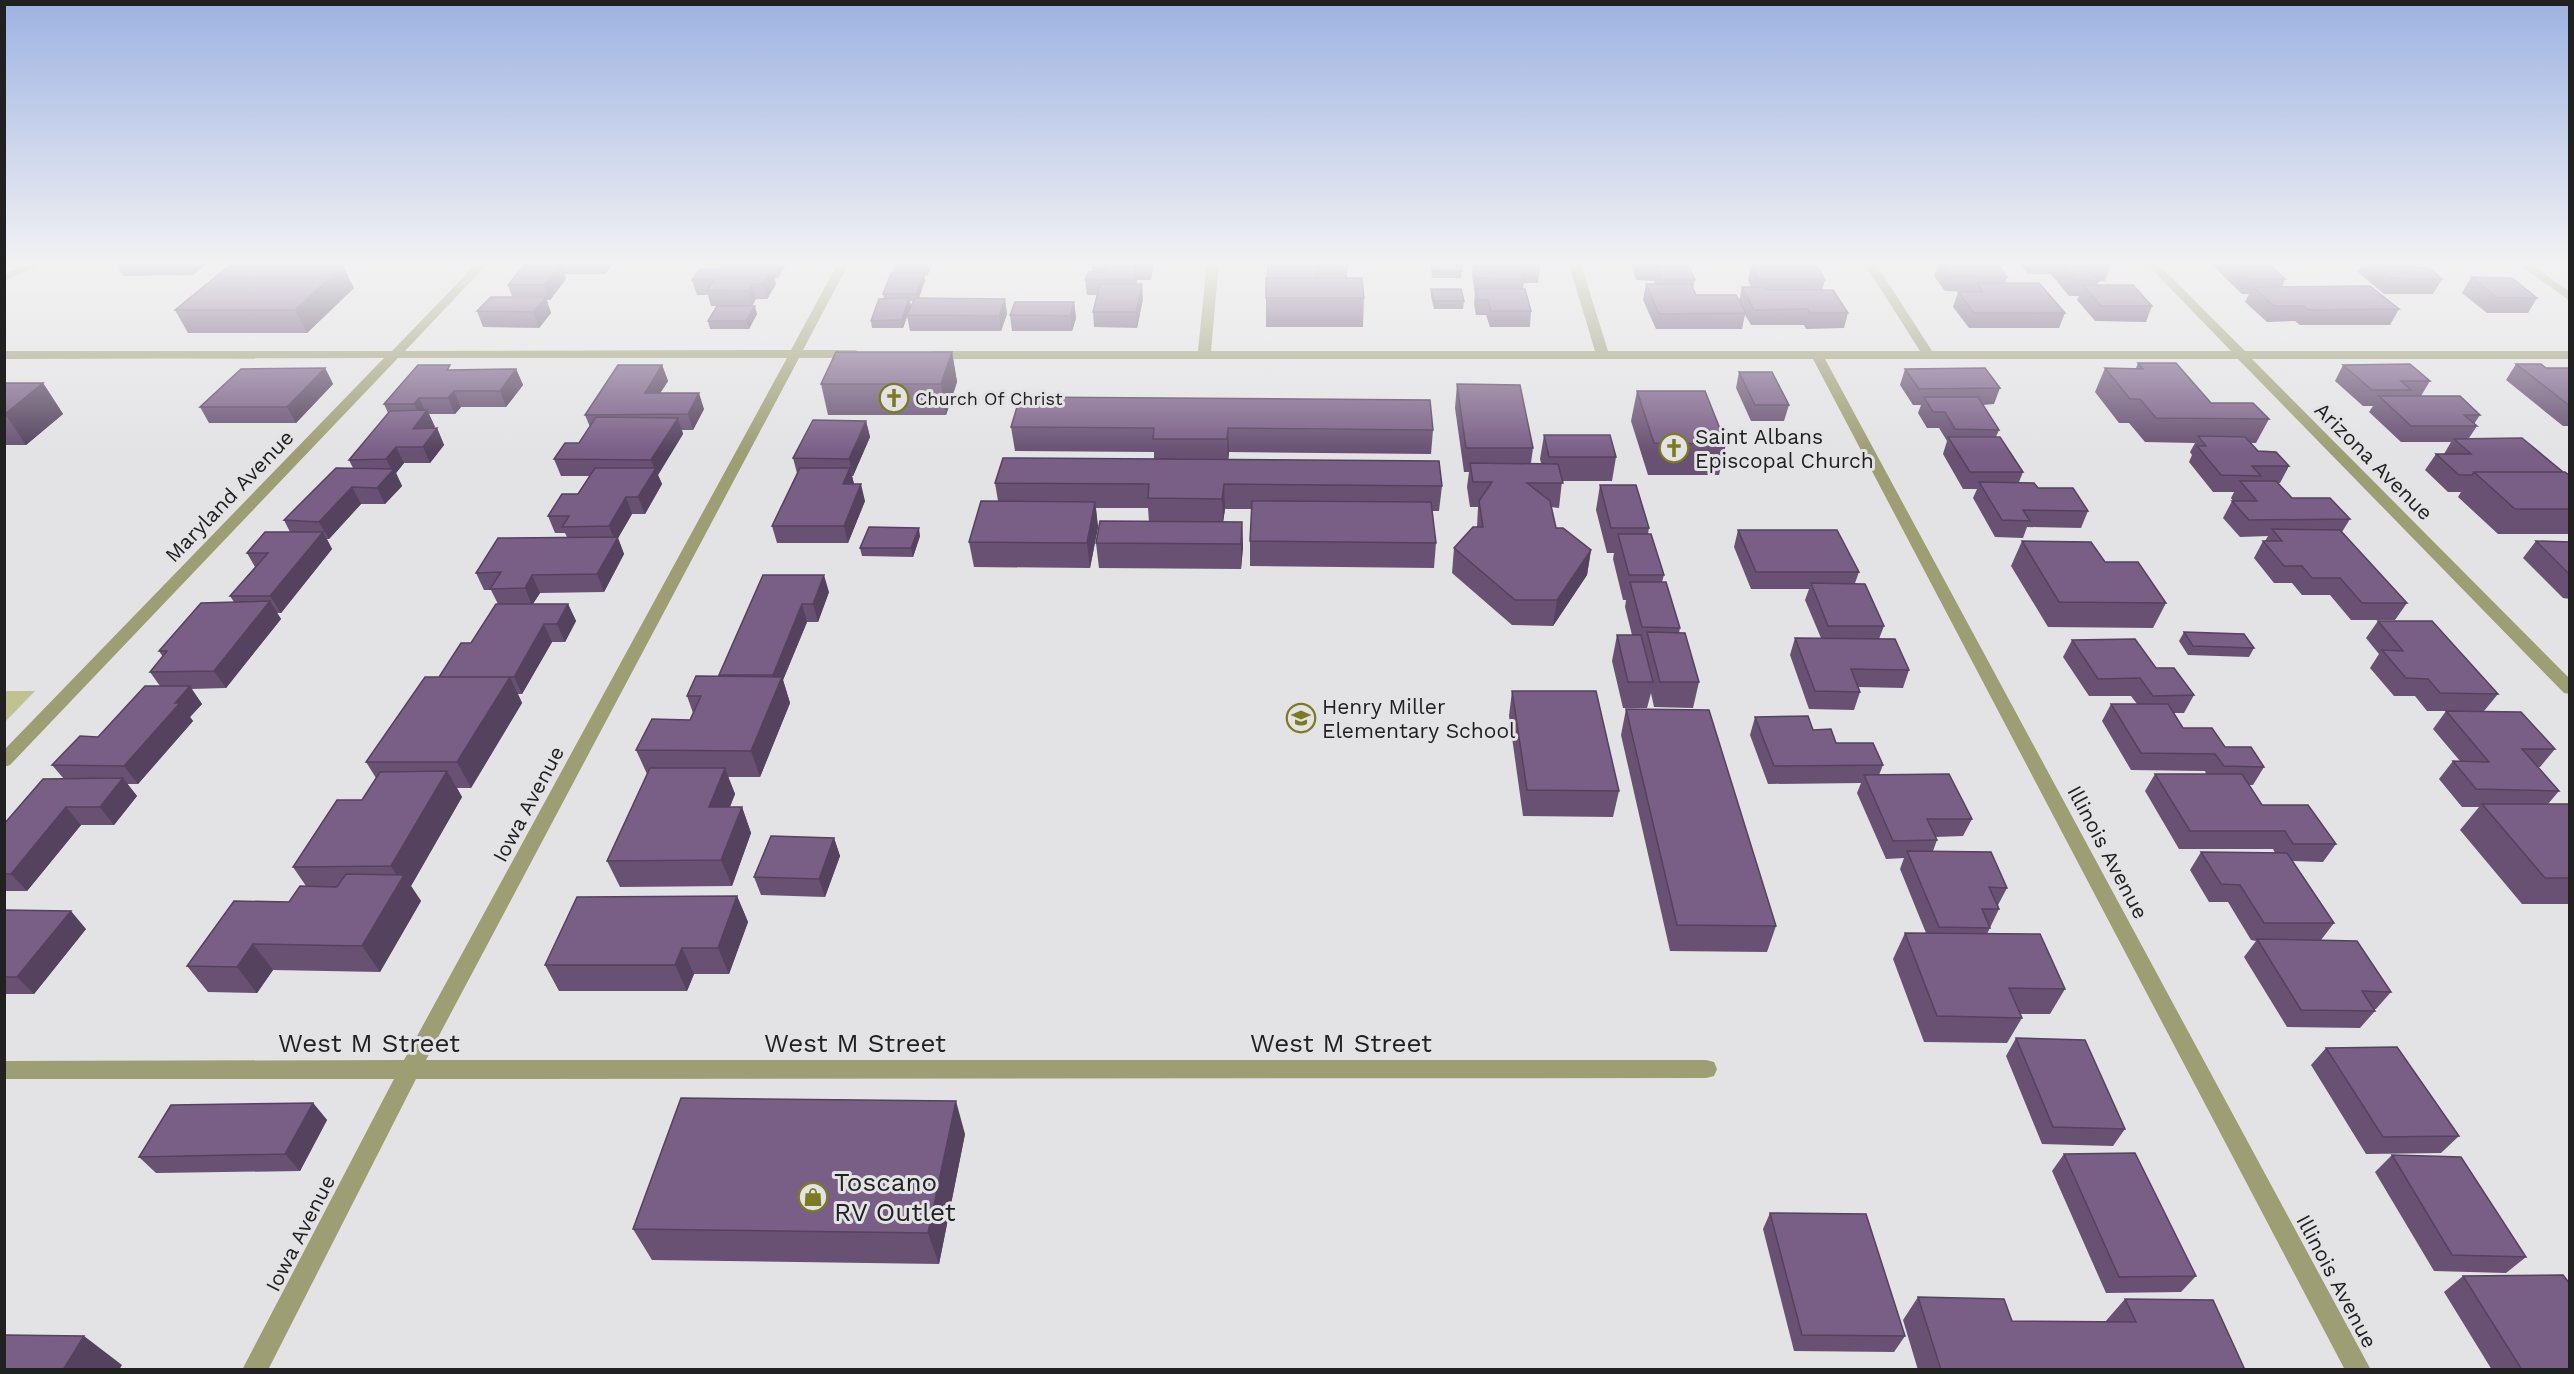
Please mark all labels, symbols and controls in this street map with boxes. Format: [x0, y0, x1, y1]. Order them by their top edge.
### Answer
church icon: Church Of Christ [878, 382, 910, 414]
place label: Church Of Christ [915, 388, 1063, 409]
street label: Arizona Avenue [2310, 397, 2438, 525]
place label: Saint Albans Episcopal Church [1695, 424, 1874, 473]
street label: Maryland Avenue [160, 425, 298, 567]
church icon: Saint Albans Episcopal Church [1658, 432, 1690, 464]
place label: Henry Miller Elementary School [1322, 694, 1516, 743]
school or university icon: Henry Miller Elementary School [1285, 702, 1317, 734]
street label: Iowa Avenue [487, 742, 569, 866]
street label: Illinois Avenue [2062, 781, 2154, 923]
street label: West M Street [278, 1028, 460, 1058]
street label: West M Street [764, 1028, 946, 1058]
street label: West M Street [1250, 1028, 1432, 1058]
place label: Toscano RV Outlet [834, 1167, 956, 1227]
street label: Iowa Avenue [260, 1170, 340, 1296]
shop icon: Toscano RV Outlet [797, 1181, 829, 1213]
street label: Illinois Avenue [2291, 1210, 2383, 1352]

